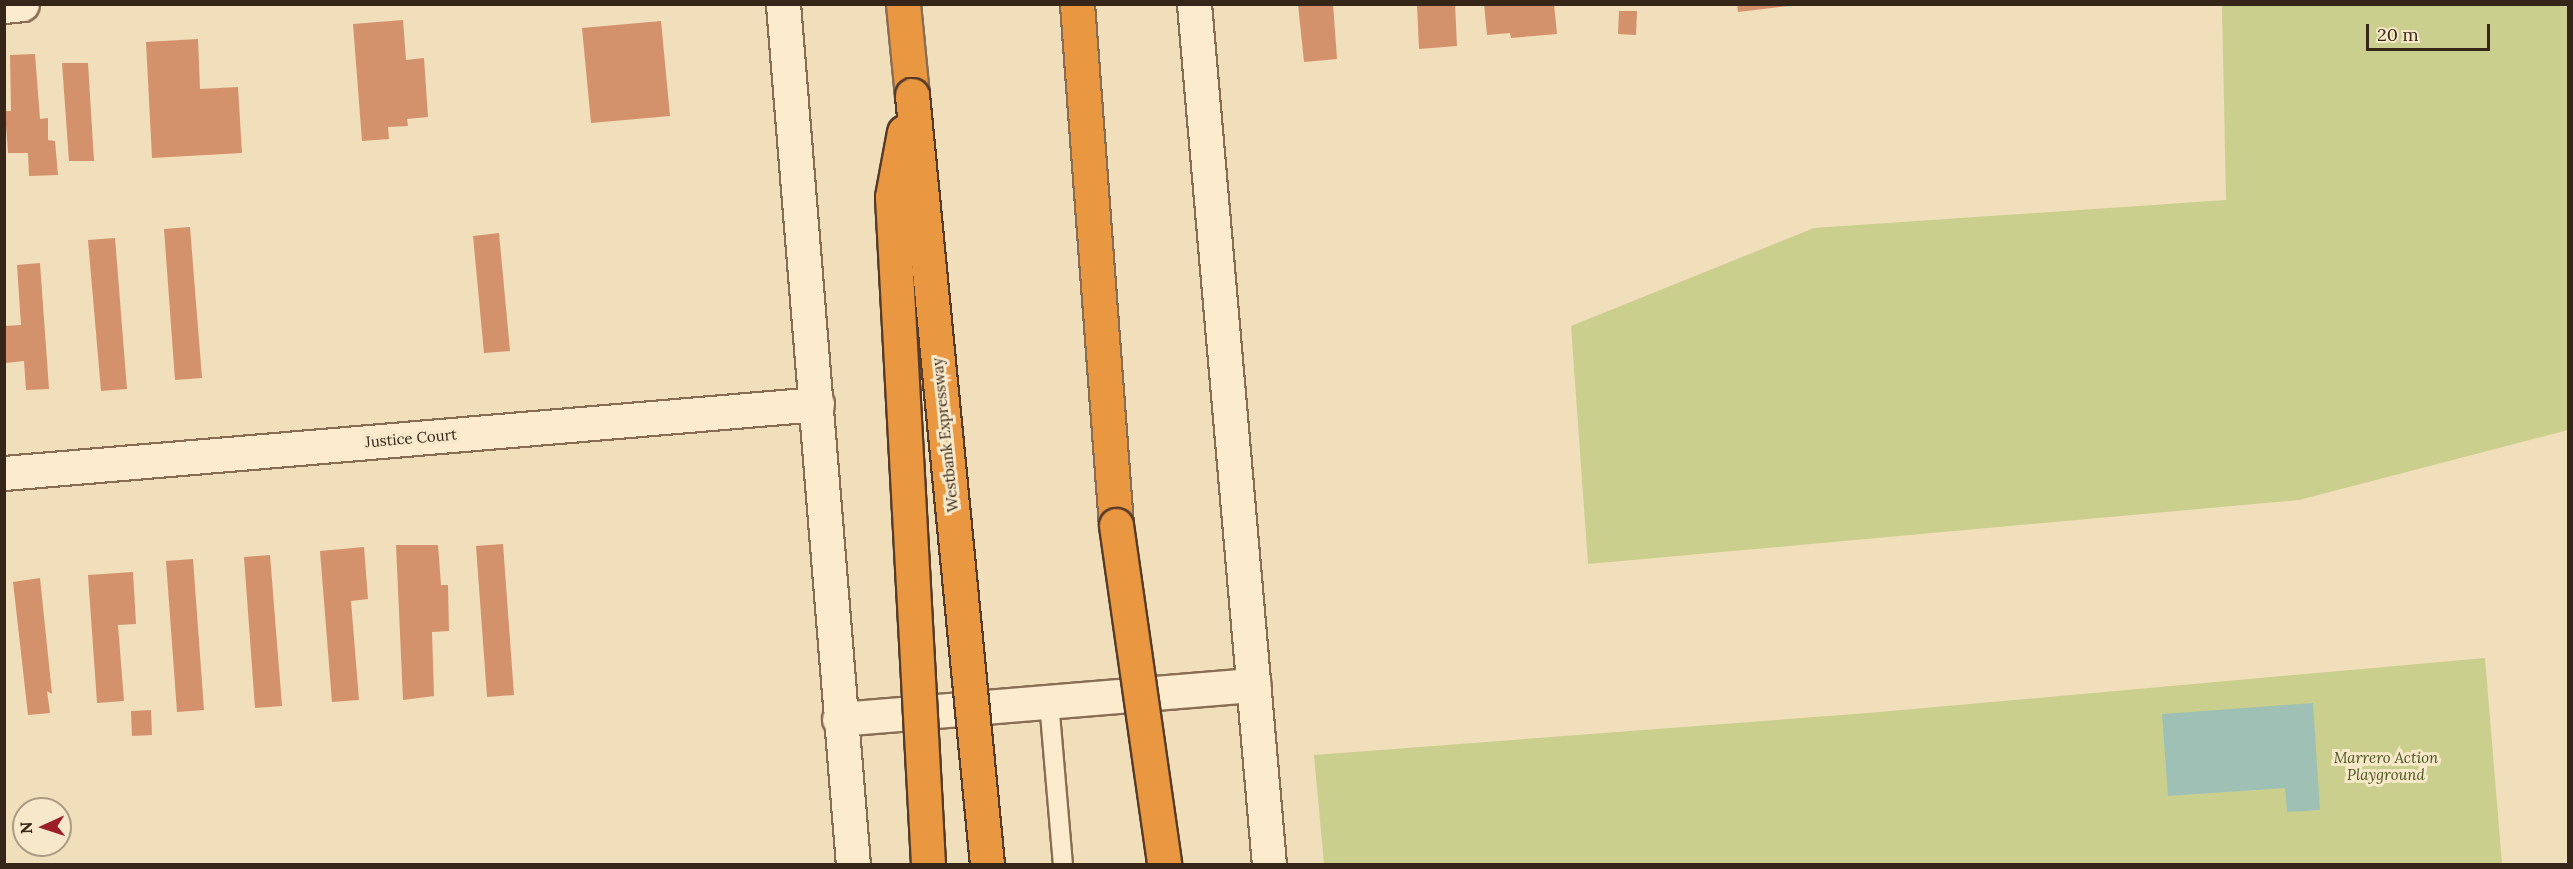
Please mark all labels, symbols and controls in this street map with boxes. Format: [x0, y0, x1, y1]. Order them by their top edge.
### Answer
scale bar [2369, 12, 2494, 50]
text: 20 m [2377, 23, 2419, 46]
street label: Westbank Expressway [928, 357, 962, 513]
street label: Justice Court [364, 425, 458, 451]
park label: Marrero Action Playground [2334, 748, 2438, 783]
north arrow [12, 797, 72, 857]
text: N [16, 821, 36, 835]

